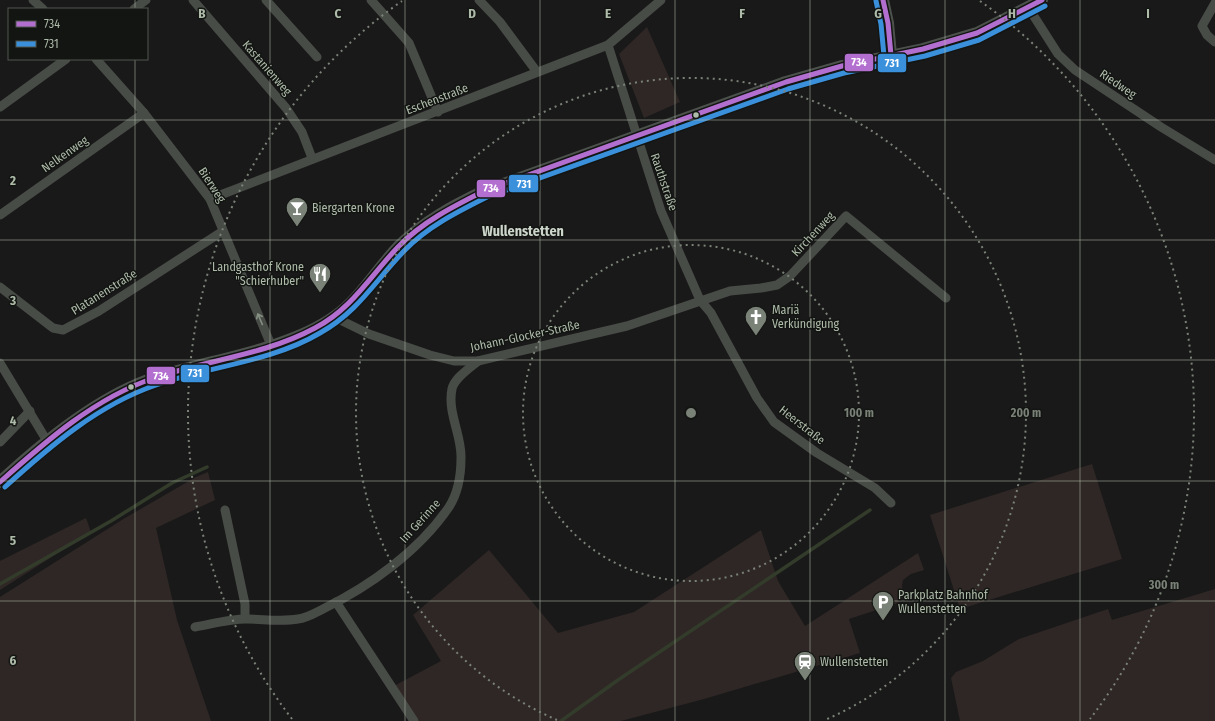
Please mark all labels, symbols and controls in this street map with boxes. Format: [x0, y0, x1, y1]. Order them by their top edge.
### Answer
text: B [198, 6, 206, 21]
text: C [335, 6, 342, 21]
text: D [468, 6, 476, 21]
text: E [605, 6, 611, 21]
text: F [739, 6, 745, 21]
text: G [874, 6, 882, 21]
text: H [1008, 6, 1016, 21]
text: I [1146, 6, 1150, 21]
legend [8, 8, 148, 60]
text: 734 [44, 17, 60, 31]
text: 731 [44, 37, 59, 51]
street label: Kastanienweg [239, 38, 295, 98]
line badge: 734 [844, 53, 874, 72]
line badge: 731 [877, 53, 907, 73]
text: 734 [851, 56, 867, 69]
text: 731 [885, 57, 899, 70]
street label: Riedweg [1097, 67, 1139, 102]
street label: Eschenstraße [404, 81, 470, 117]
unlabelled marker [691, 110, 701, 120]
street label: Nelkenweg [39, 133, 91, 175]
street label: Rauthstraße [648, 151, 680, 213]
street label: Bierweg [195, 165, 229, 206]
text: 2 [9, 173, 16, 188]
line badge: 731 [508, 174, 539, 193]
text: 731 [517, 178, 531, 191]
line badge: 734 [476, 179, 506, 198]
text: 734 [483, 182, 499, 195]
bar icon: Biergarten Krone [284, 195, 310, 228]
place label: Biergarten Krone [312, 201, 395, 215]
street label: Kirchenweg [789, 208, 838, 259]
district label: Wullenstetten [482, 223, 564, 240]
place label: Landgasthof Krone "Schierhuber" [212, 260, 304, 288]
restaurant icon: Landgasthof Krone "Schierhuber" [307, 261, 333, 294]
street label: Platanenstraße [69, 266, 139, 318]
text: 3 [9, 293, 16, 308]
place label: Mariä Verkündigung [772, 303, 840, 331]
church icon: Mariä Verkündigung [743, 304, 769, 337]
one-way arrow [255, 313, 263, 325]
street label: Johann-Glocker-Straße [469, 318, 581, 354]
line badge: 731 [180, 364, 210, 383]
line badge: 734 [146, 366, 176, 385]
text: 731 [188, 367, 202, 380]
text: 734 [153, 370, 169, 383]
unlabelled marker [126, 382, 136, 392]
street label: Heerstraße [776, 403, 828, 447]
centre of rings [684, 406, 698, 420]
text: 100 m [844, 406, 874, 420]
text: 200 m [1010, 406, 1041, 420]
text: 4 [10, 413, 17, 428]
street label: Im Gerinne [397, 496, 443, 546]
text: 5 [10, 533, 16, 548]
text: 300 m [1148, 578, 1179, 592]
place label: Parkplatz Bahnhof Wullenstetten [898, 588, 989, 616]
parking icon: Parkplatz Bahnhof Wullenstetten [870, 589, 896, 622]
station icon: Wullenstetten [792, 649, 818, 682]
text: 6 [10, 653, 17, 668]
place label: Wullenstetten [820, 655, 888, 669]

